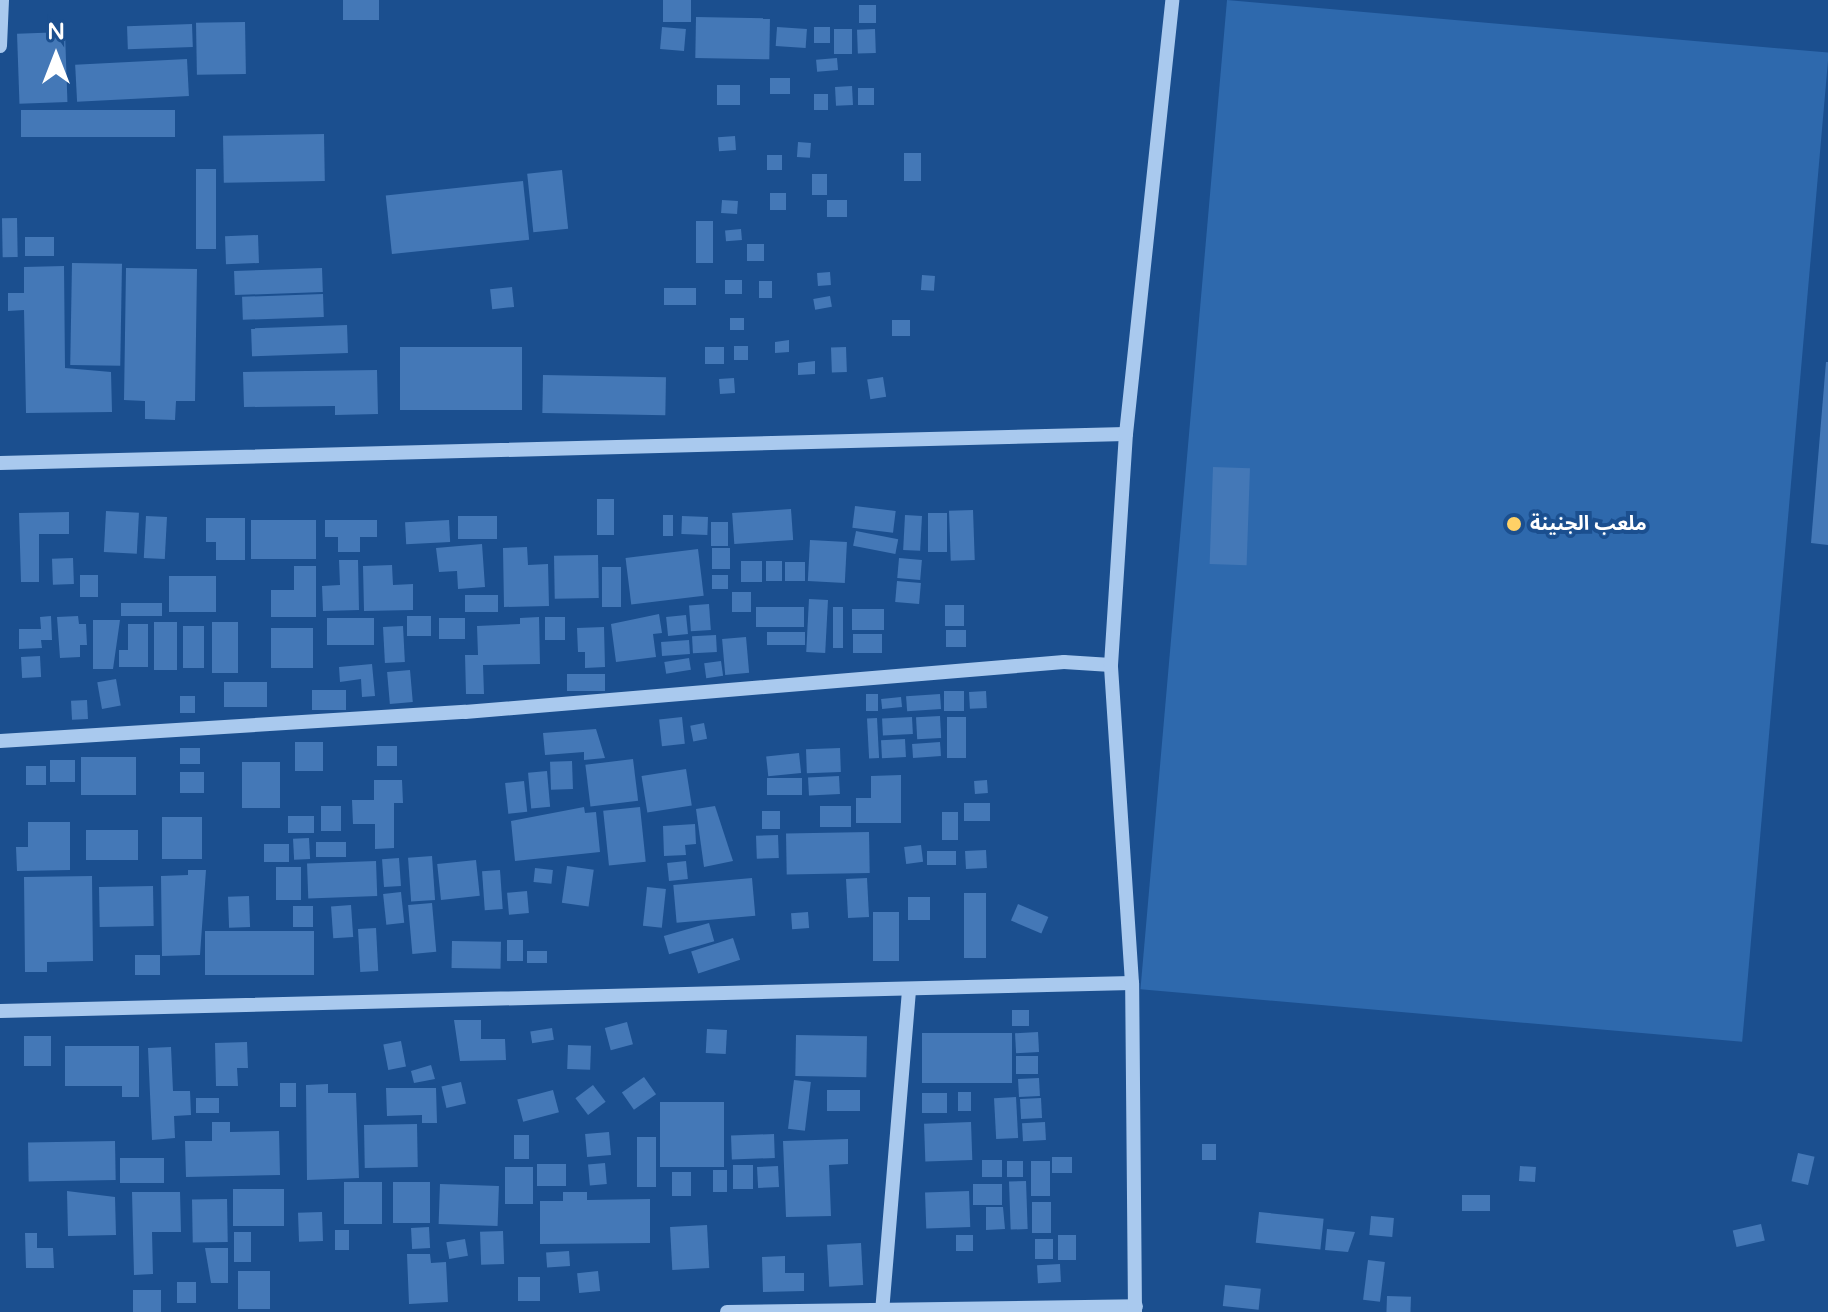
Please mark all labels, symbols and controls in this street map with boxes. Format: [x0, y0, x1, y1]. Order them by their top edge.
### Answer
north arrow [16, 16, 96, 96]
text: N [47, 19, 65, 45]
place label: ملعب الجنينة [1530, 512, 1647, 536]
marker: ملعب الجنينة [1505, 515, 1523, 533]

